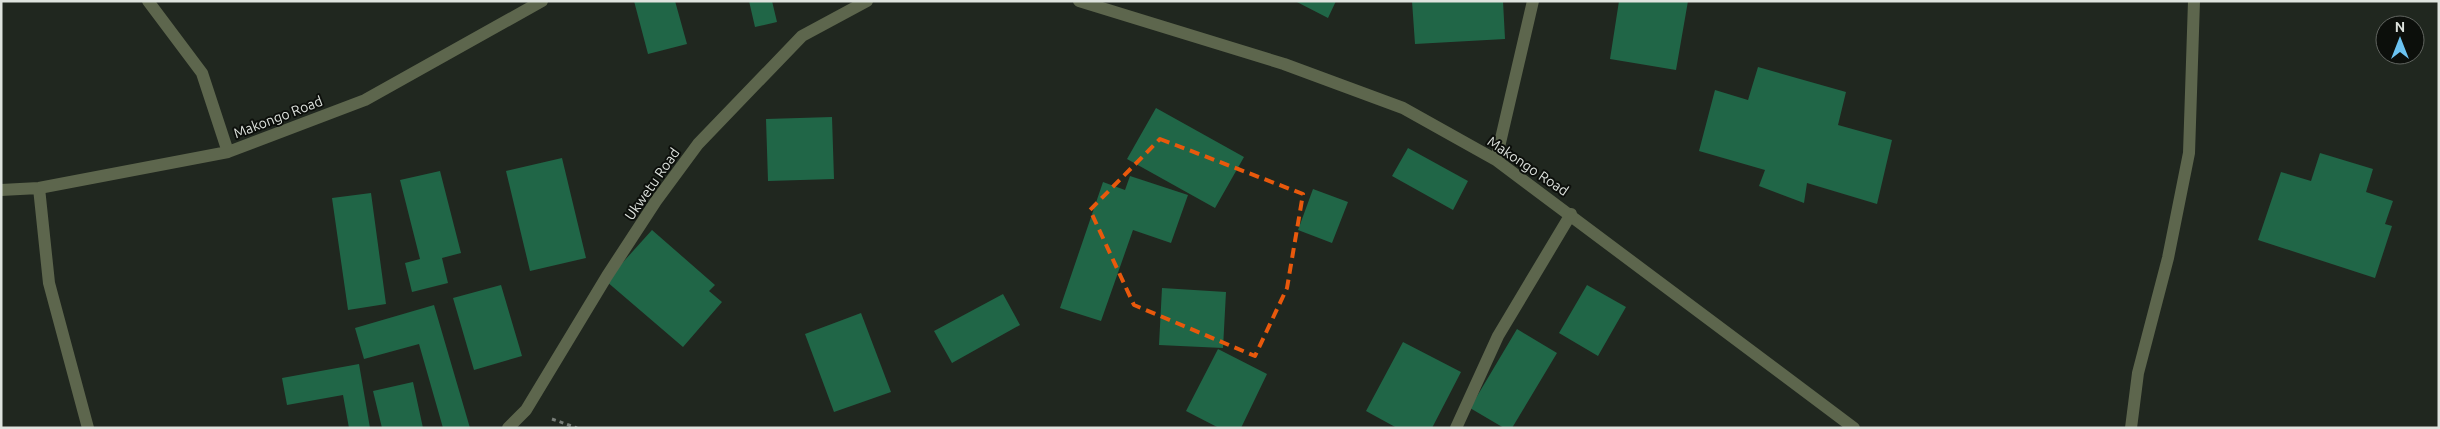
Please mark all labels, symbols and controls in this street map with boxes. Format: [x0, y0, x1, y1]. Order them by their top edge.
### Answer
north arrow [2375, 15, 2425, 65]
text: N [2395, 19, 2405, 35]
street label: Makongo Road [231, 93, 325, 141]
street label: Makongo Road [1485, 133, 1571, 199]
street label: Ukwetu Road [621, 145, 683, 223]

